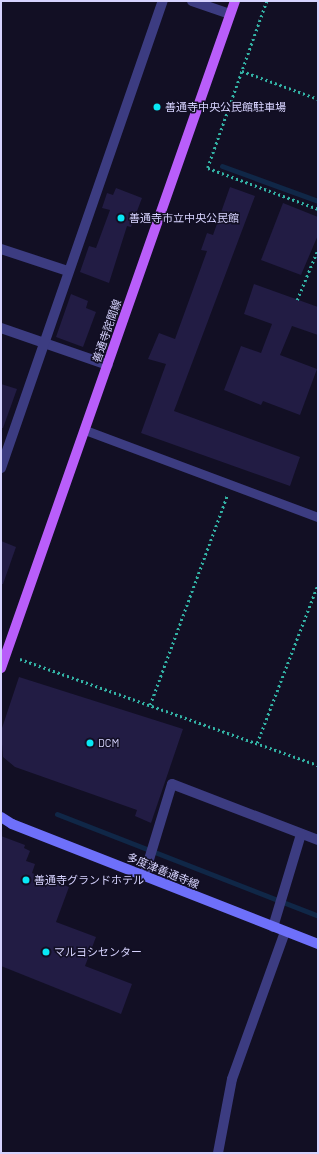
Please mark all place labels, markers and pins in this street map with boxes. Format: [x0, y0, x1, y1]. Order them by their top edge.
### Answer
place label: 善通寺中央公民館駐車場 [165, 100, 286, 114]
marker: 善通寺中央公民館駐車場 [152, 102, 162, 112]
place label: 善通寺市立中央公民館 [129, 211, 239, 225]
marker: 善通寺市立中央公民館 [116, 213, 126, 223]
place label: DCM [98, 736, 119, 750]
marker: DCM [85, 738, 95, 748]
place label: 善通寺グランドホテル [34, 873, 144, 887]
marker: 善通寺グランドホテル [21, 875, 31, 885]
place label: マルヨシセンター [54, 945, 142, 959]
marker: マルヨシセンター [41, 947, 51, 957]

